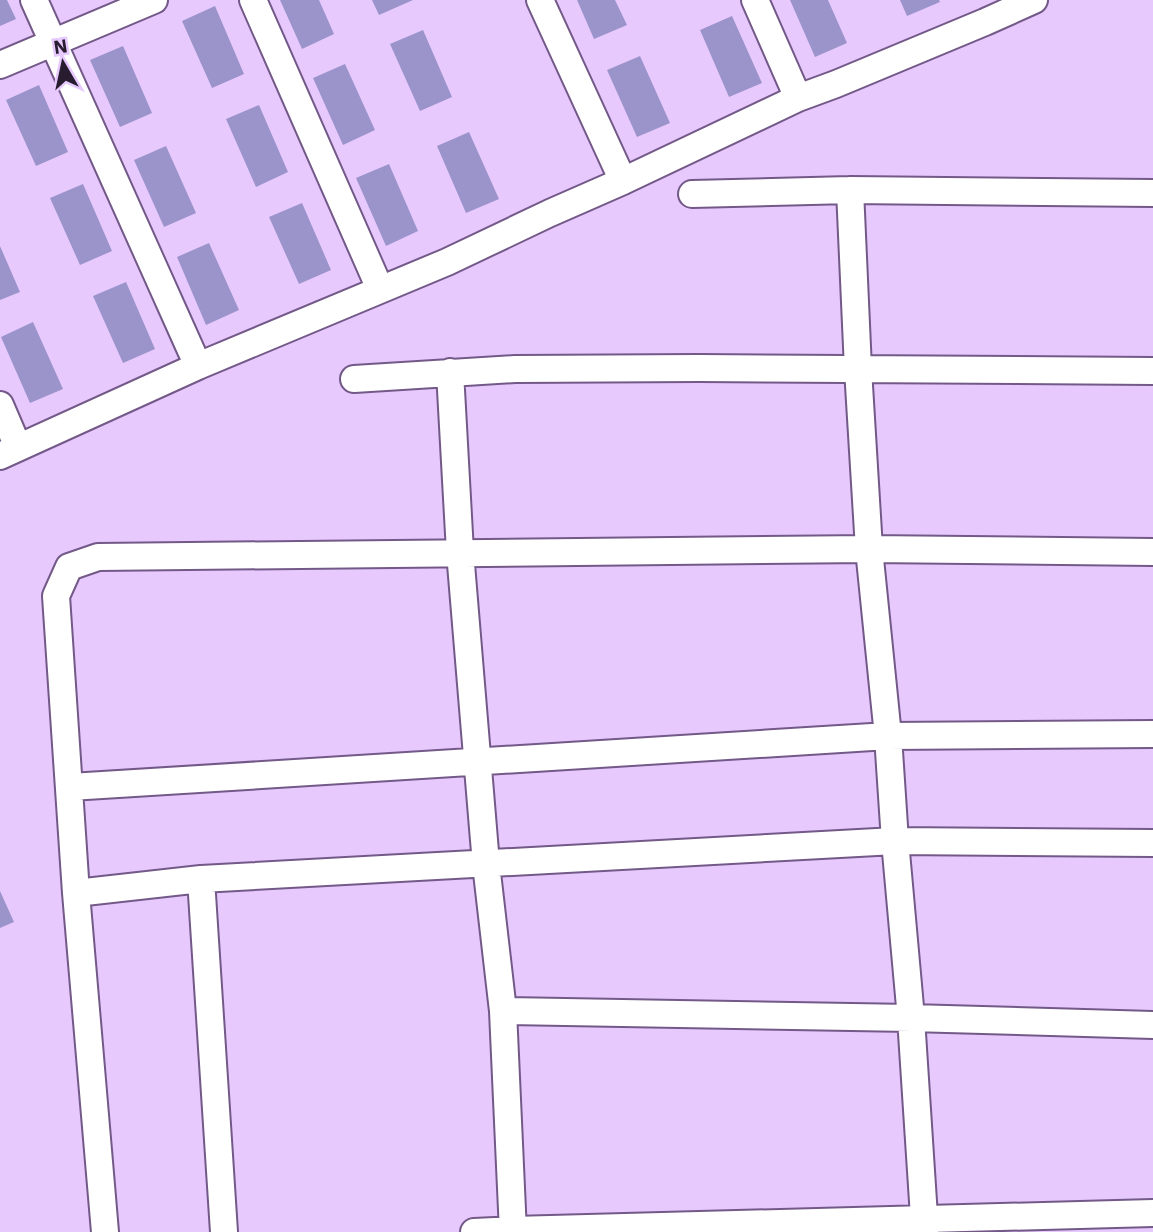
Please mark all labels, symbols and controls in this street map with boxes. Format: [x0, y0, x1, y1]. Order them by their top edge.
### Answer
north arrow [28, 28, 98, 98]
text: N [52, 33, 69, 59]

